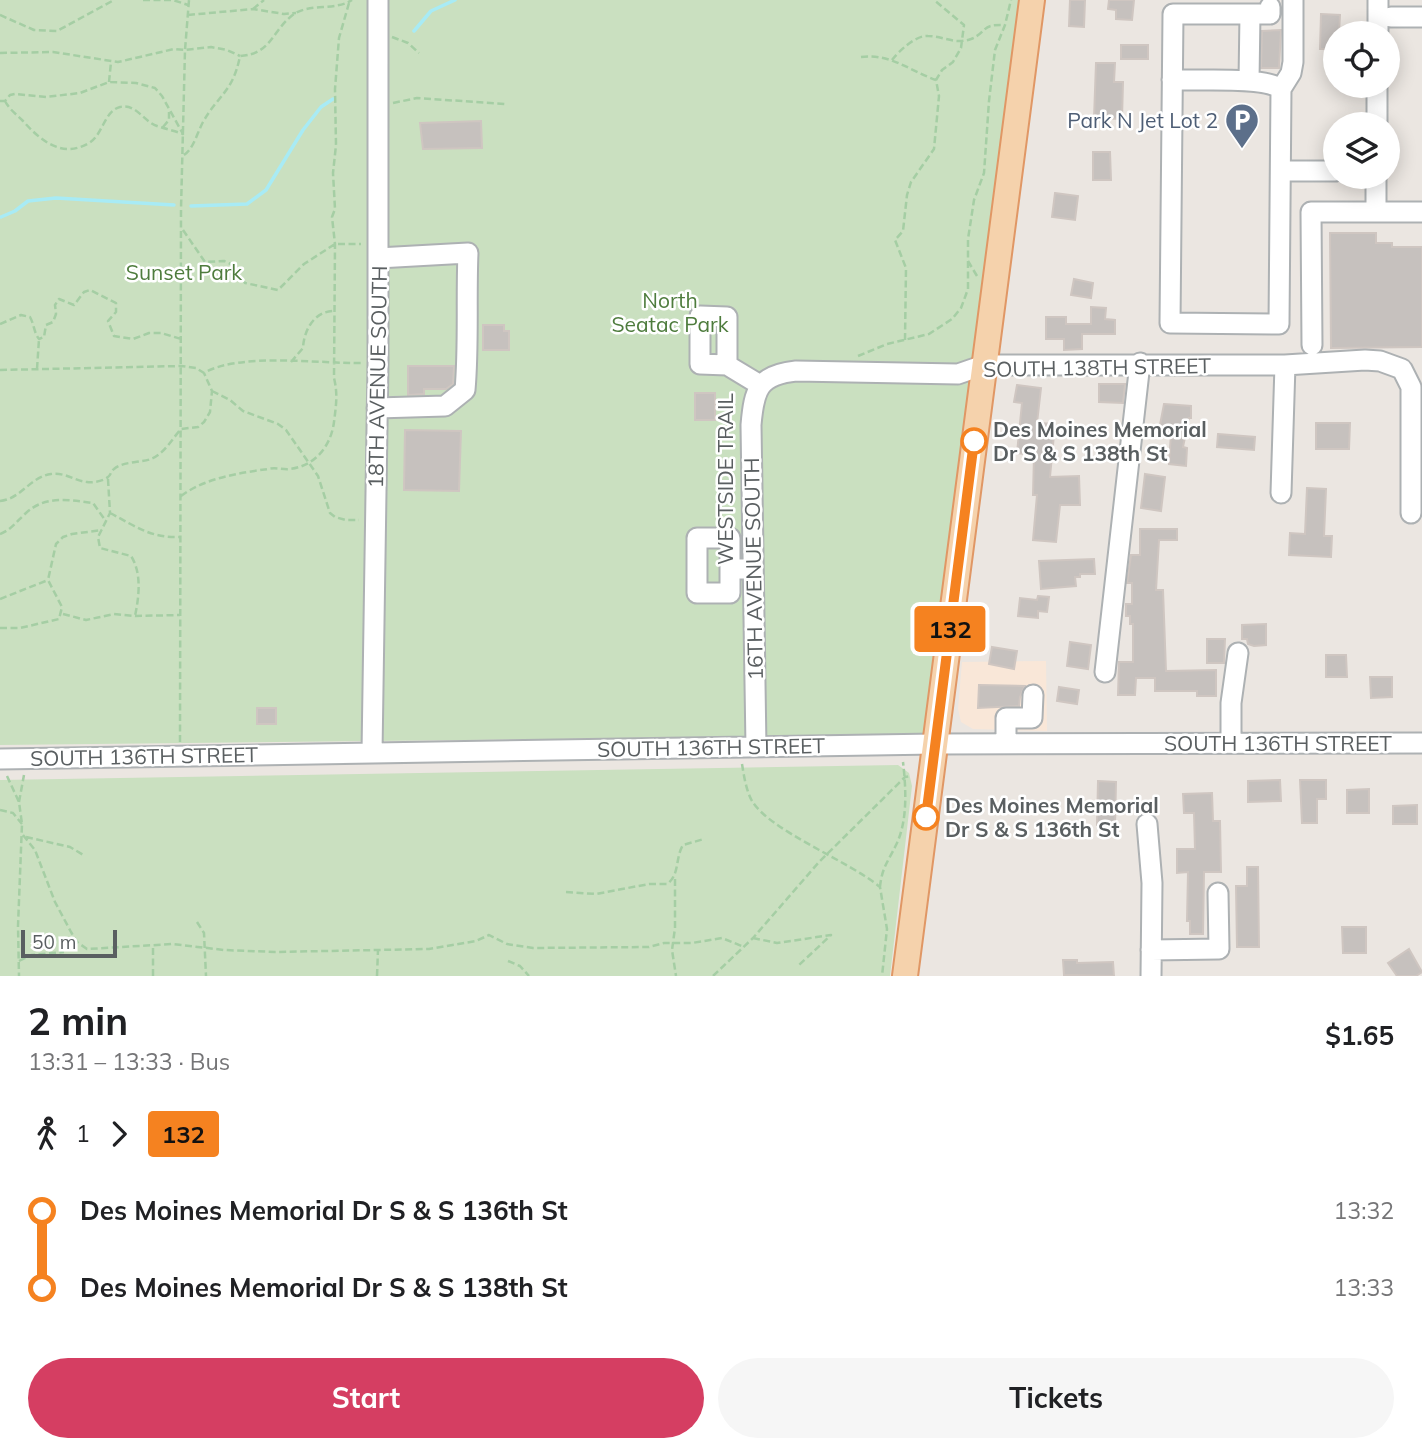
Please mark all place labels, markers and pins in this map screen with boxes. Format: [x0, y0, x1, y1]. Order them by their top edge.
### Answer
parking icon: Park N Jet Lot 2 [1223, 101, 1261, 150]
place label: Park N Jet Lot 2 [1067, 107, 1218, 133]
place label: Des Moines Memorial Dr S & S 138th St [993, 416, 1207, 466]
marker: Des Moines Memorial Dr S & S 138th St [961, 428, 987, 454]
place label: Des Moines Memorial Dr S & S 136th St [945, 792, 1159, 842]
marker: Des Moines Memorial Dr S & S 136th St [913, 804, 939, 830]

